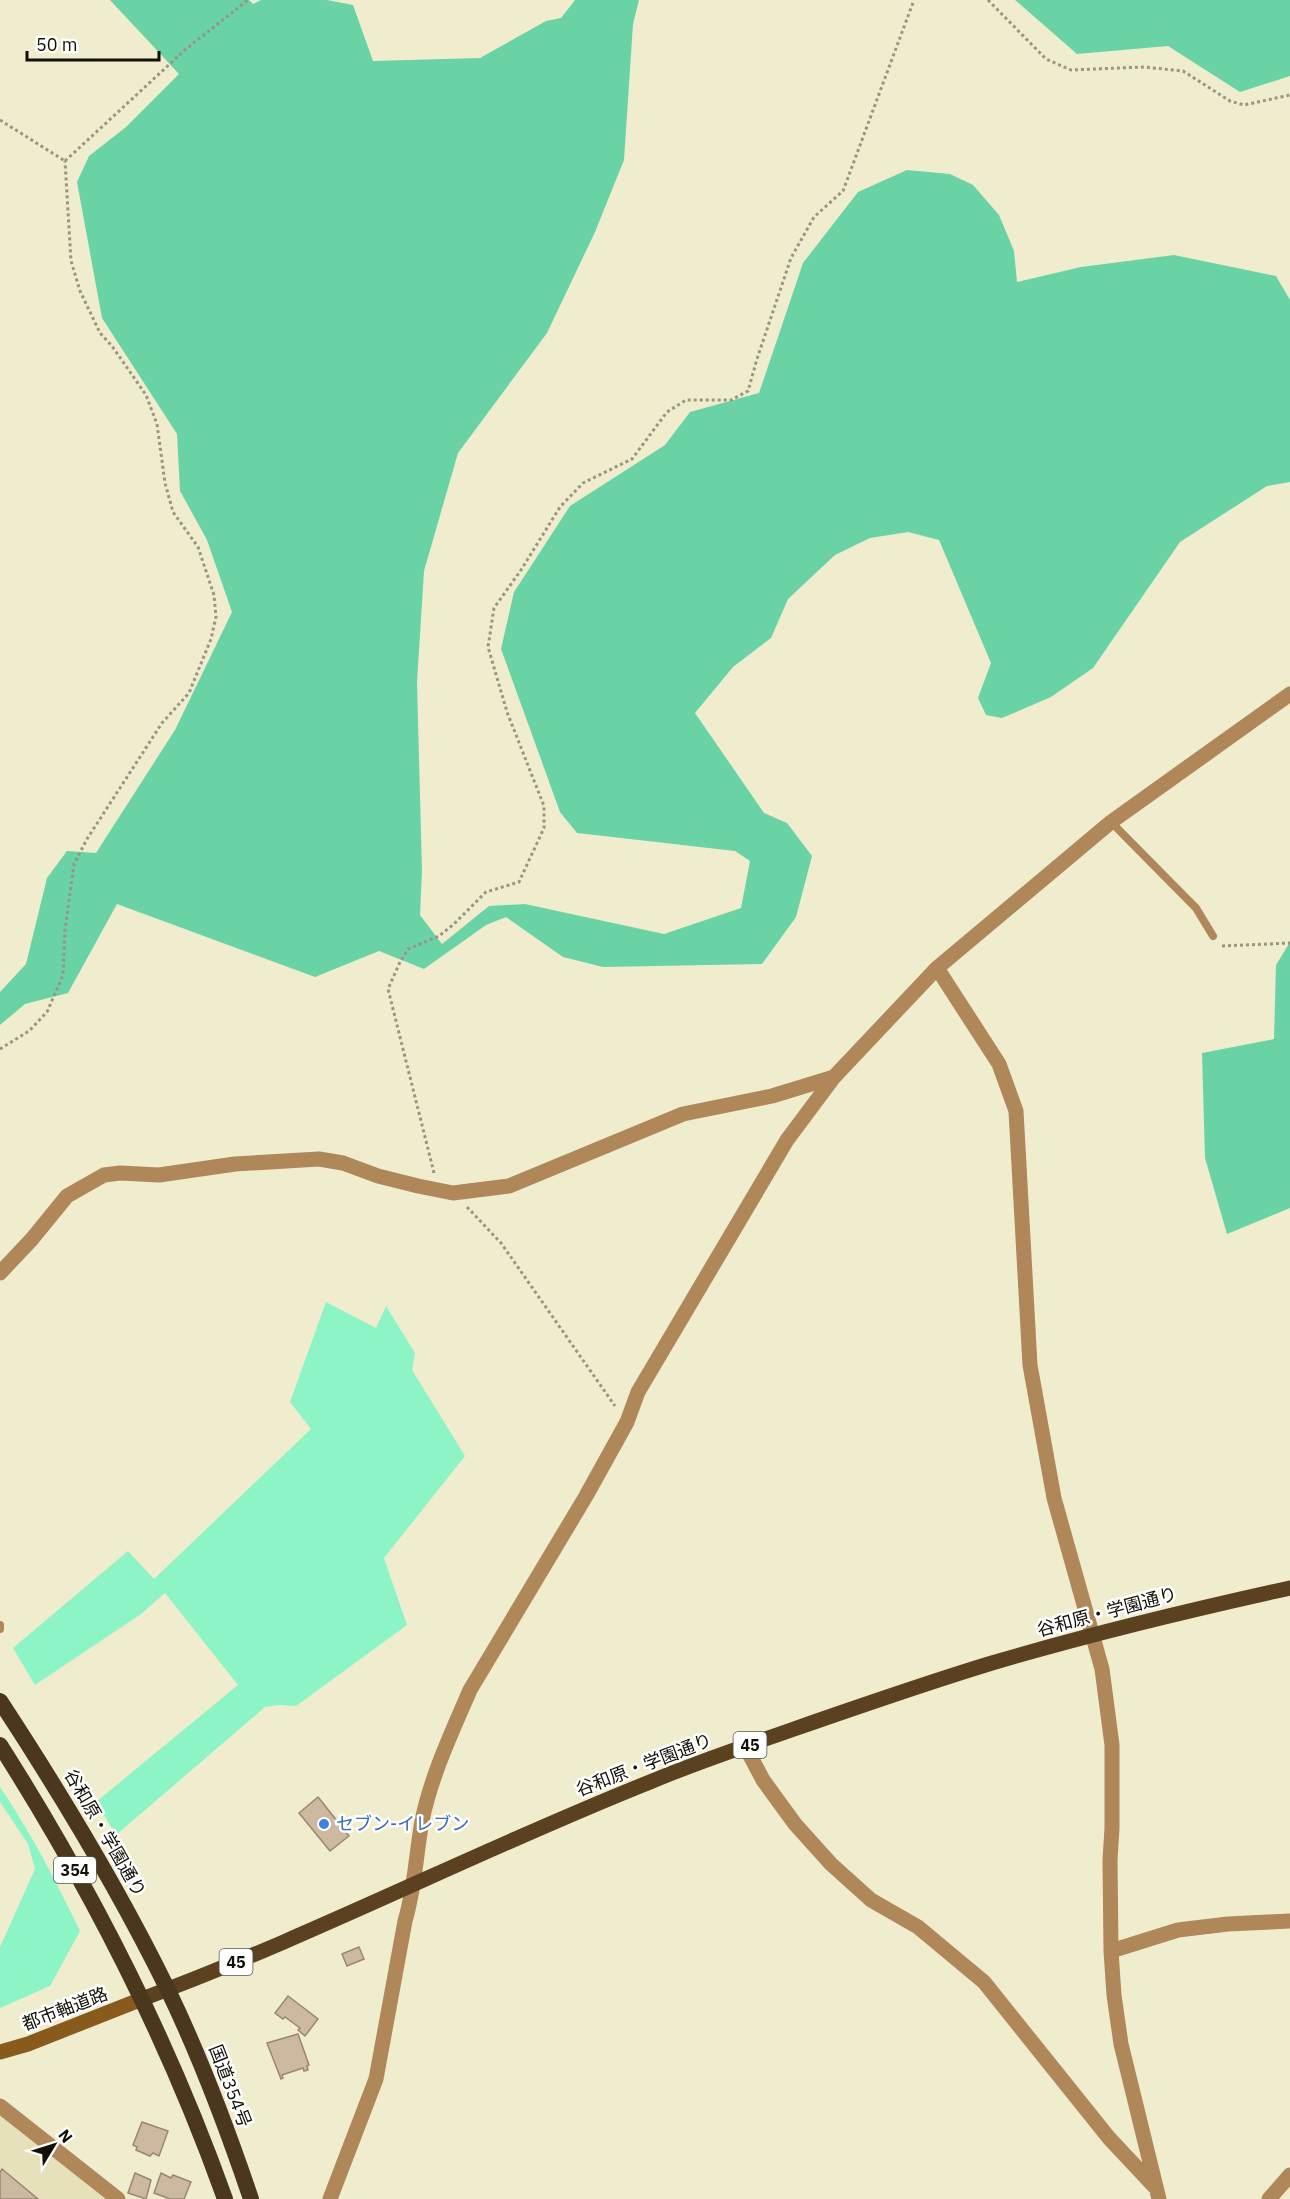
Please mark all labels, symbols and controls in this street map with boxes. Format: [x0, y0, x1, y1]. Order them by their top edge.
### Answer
scale bar [27, 24, 159, 62]
text: 50 m [36, 33, 78, 56]
street label: 谷和原・学園通り [1034, 1582, 1179, 1641]
street label: 谷和原・学園通り [572, 1728, 715, 1801]
road number: 45 [734, 1732, 766, 1758]
street label: 谷和原・学園通り [59, 1765, 151, 1901]
place label: セブン-イレブン [336, 1812, 469, 1835]
marker: セブン-イレブン [317, 1817, 331, 1831]
road number: 354 [54, 1857, 96, 1883]
road number: 45 [220, 1949, 252, 1975]
street label: 都市軸道路 [19, 1982, 111, 2035]
street label: 国道354号 [204, 2041, 257, 2130]
north arrow [24, 2115, 84, 2175]
text: N [54, 2125, 77, 2146]

